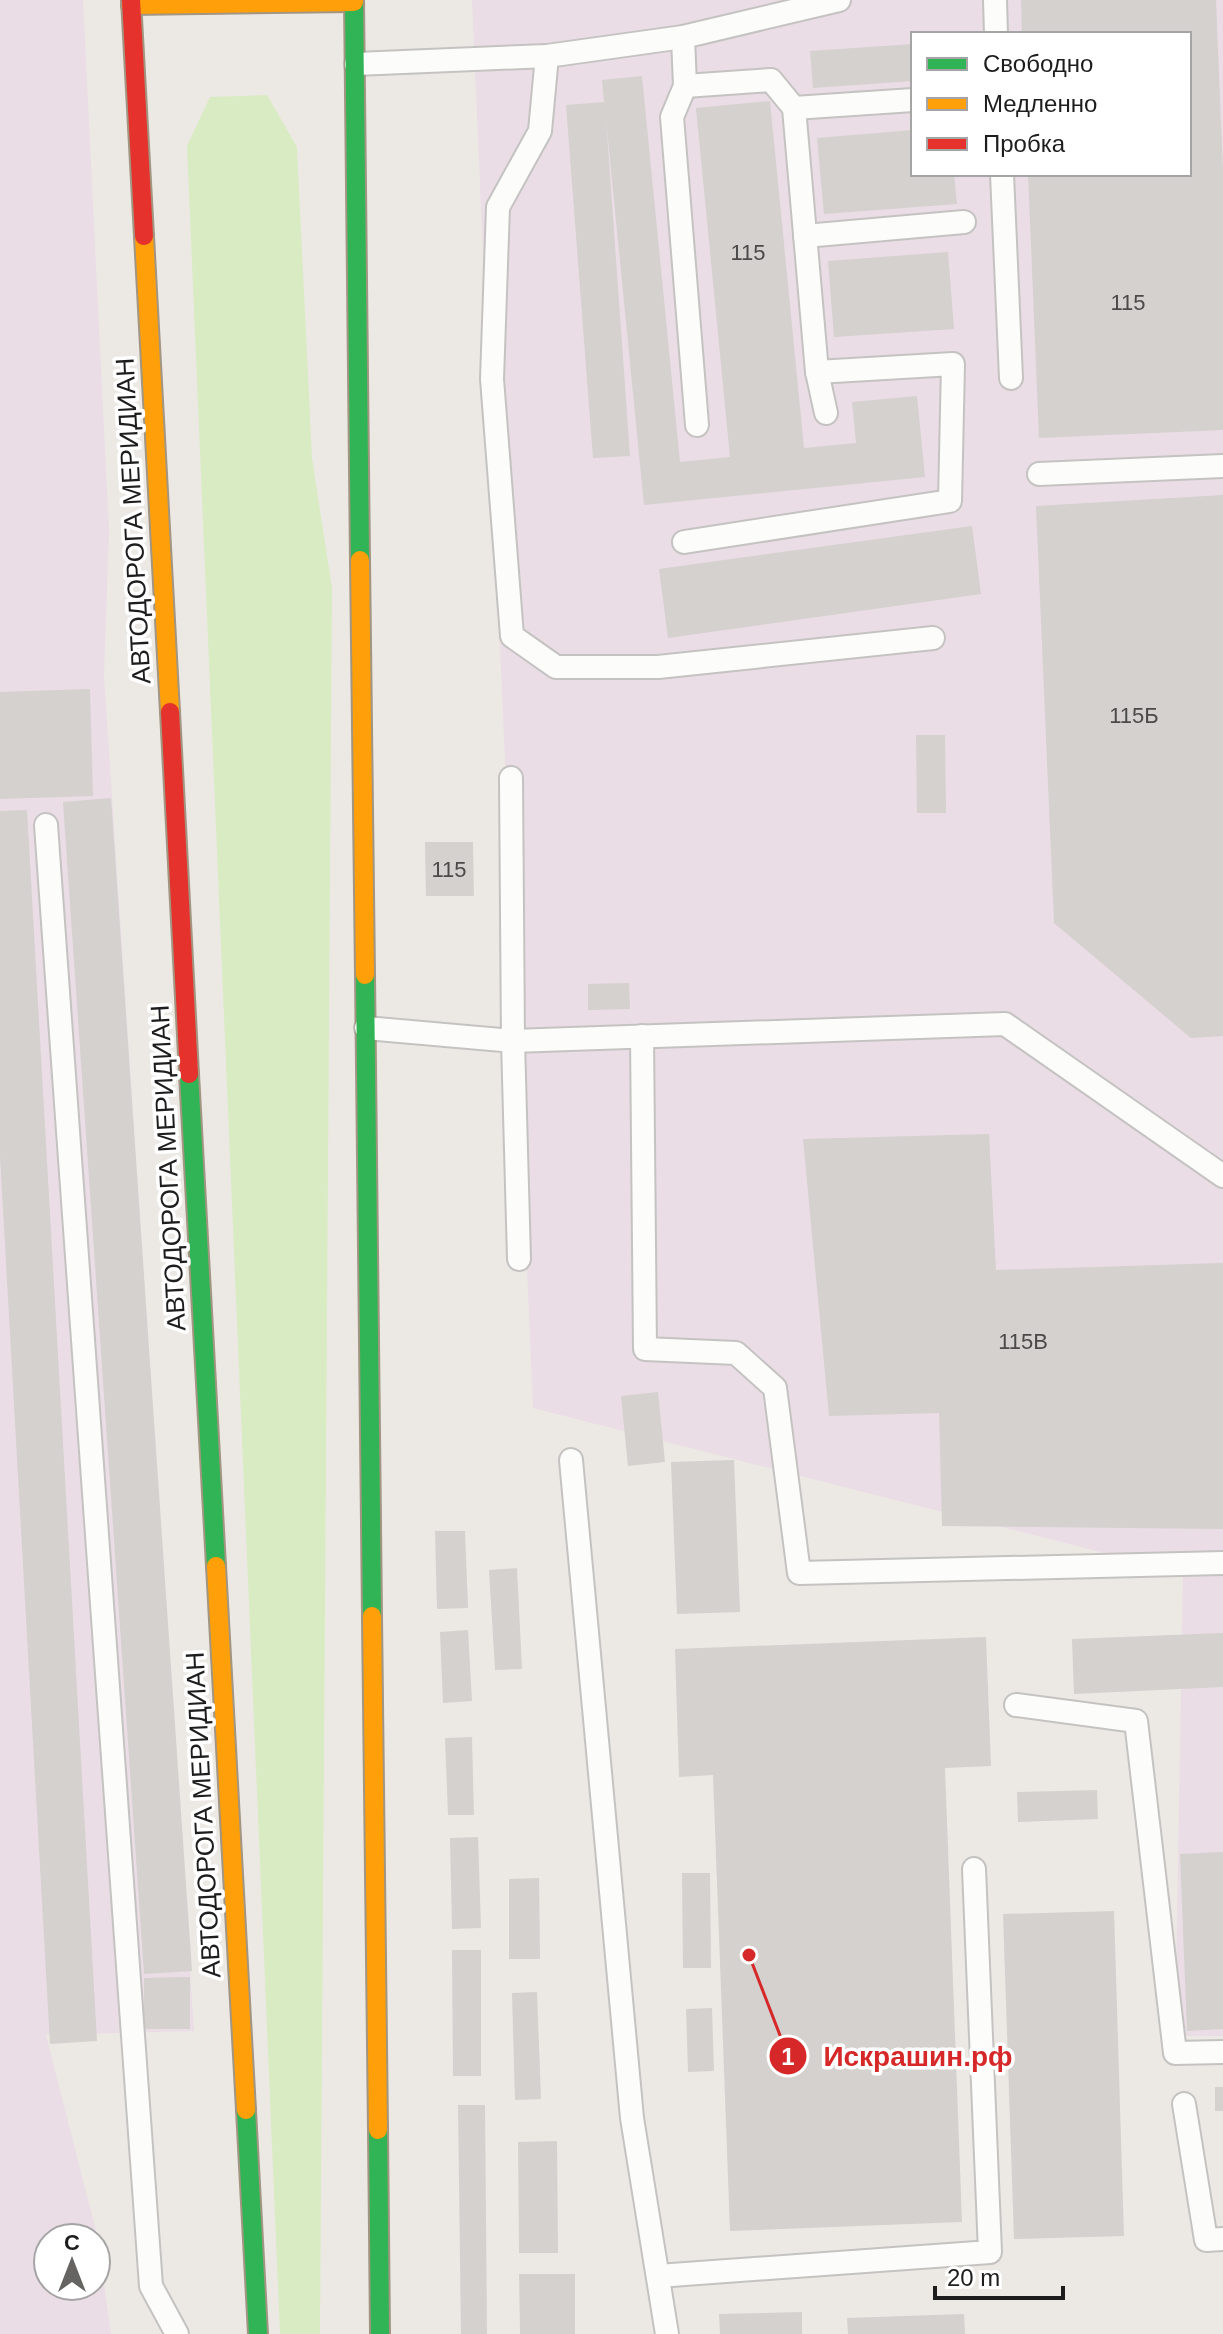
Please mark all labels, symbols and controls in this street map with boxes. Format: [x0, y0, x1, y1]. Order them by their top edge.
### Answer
legend [911, 32, 1191, 176]
text: Свободно [983, 50, 1093, 77]
text: Медленно [983, 90, 1097, 117]
text: Пробка [983, 130, 1066, 157]
house number: 115 [730, 240, 766, 265]
house number: 115 [1110, 290, 1146, 315]
street label: АВТОДОРОГА МЕРИДИАН [109, 357, 157, 685]
house number: 115Б [1109, 703, 1159, 728]
house number: 115 [431, 857, 467, 882]
street label: АВТОДОРОГА МЕРИДИАН [144, 1004, 192, 1332]
house number: 115В [998, 1329, 1048, 1354]
street label: АВТОДОРОГА МЕРИДИАН [179, 1651, 227, 1979]
callout: Искрашин.рф [768, 2030, 1029, 2082]
text: Искрашин.рф [823, 2041, 1013, 2072]
text: 1 [781, 2043, 795, 2070]
north arrow [32, 2222, 112, 2302]
text: С [64, 2230, 80, 2255]
scale bar [935, 2250, 1063, 2300]
text: 20 m [947, 2264, 1000, 2291]

